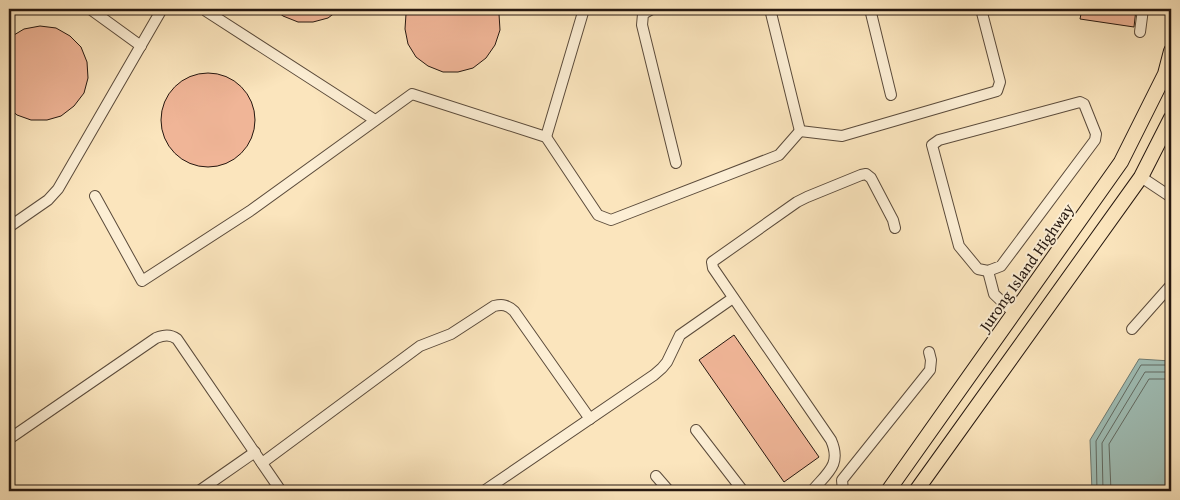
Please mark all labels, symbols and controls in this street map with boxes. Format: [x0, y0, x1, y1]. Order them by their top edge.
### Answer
street label: Jurong Island Highway [971, 198, 1079, 338]

